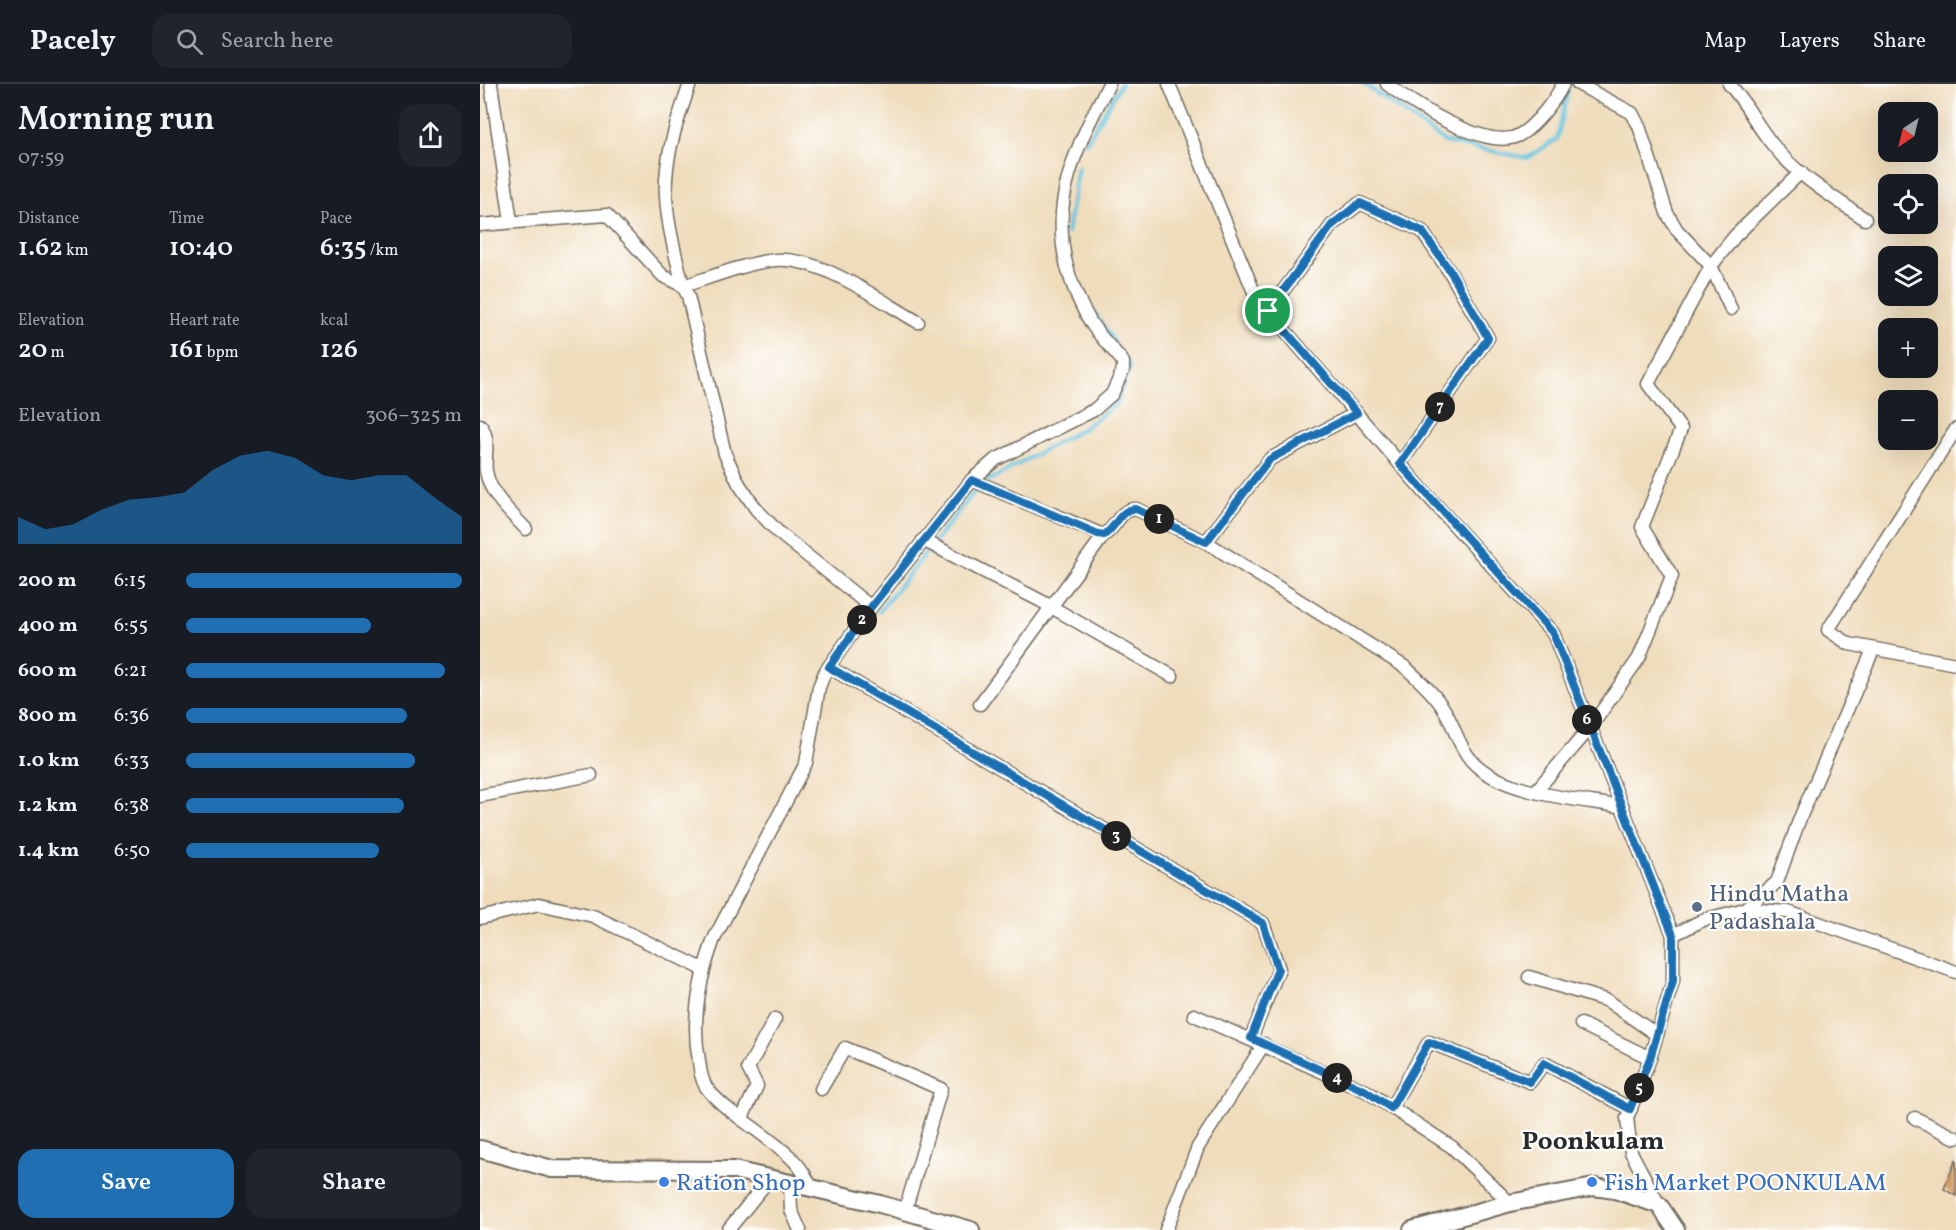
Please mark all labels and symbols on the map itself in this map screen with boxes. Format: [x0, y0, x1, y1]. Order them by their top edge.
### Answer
north arrow [1878, 102, 1938, 162]
pin [1242, 285, 1293, 336]
pin: 7 [1425, 392, 1455, 422]
pin: 1 [1144, 504, 1174, 534]
pin: 2 [847, 605, 877, 635]
pin: 6 [1572, 705, 1602, 735]
pin: 3 [1101, 821, 1131, 851]
place label: Hindu Matha Padashala [1709, 878, 1849, 940]
marker: Hindu Matha Padashala [1690, 900, 1704, 914]
pin: 4 [1322, 1063, 1352, 1093]
pin: 5 [1624, 1073, 1654, 1103]
district label: Poonkulam [1522, 1124, 1664, 1160]
place label: Ration Shop [676, 1167, 806, 1201]
place label: Fish Market POONKULAM [1604, 1167, 1886, 1201]
marker: Ration Shop [657, 1175, 671, 1189]
marker: Fish Market POONKULAM [1585, 1175, 1599, 1189]

